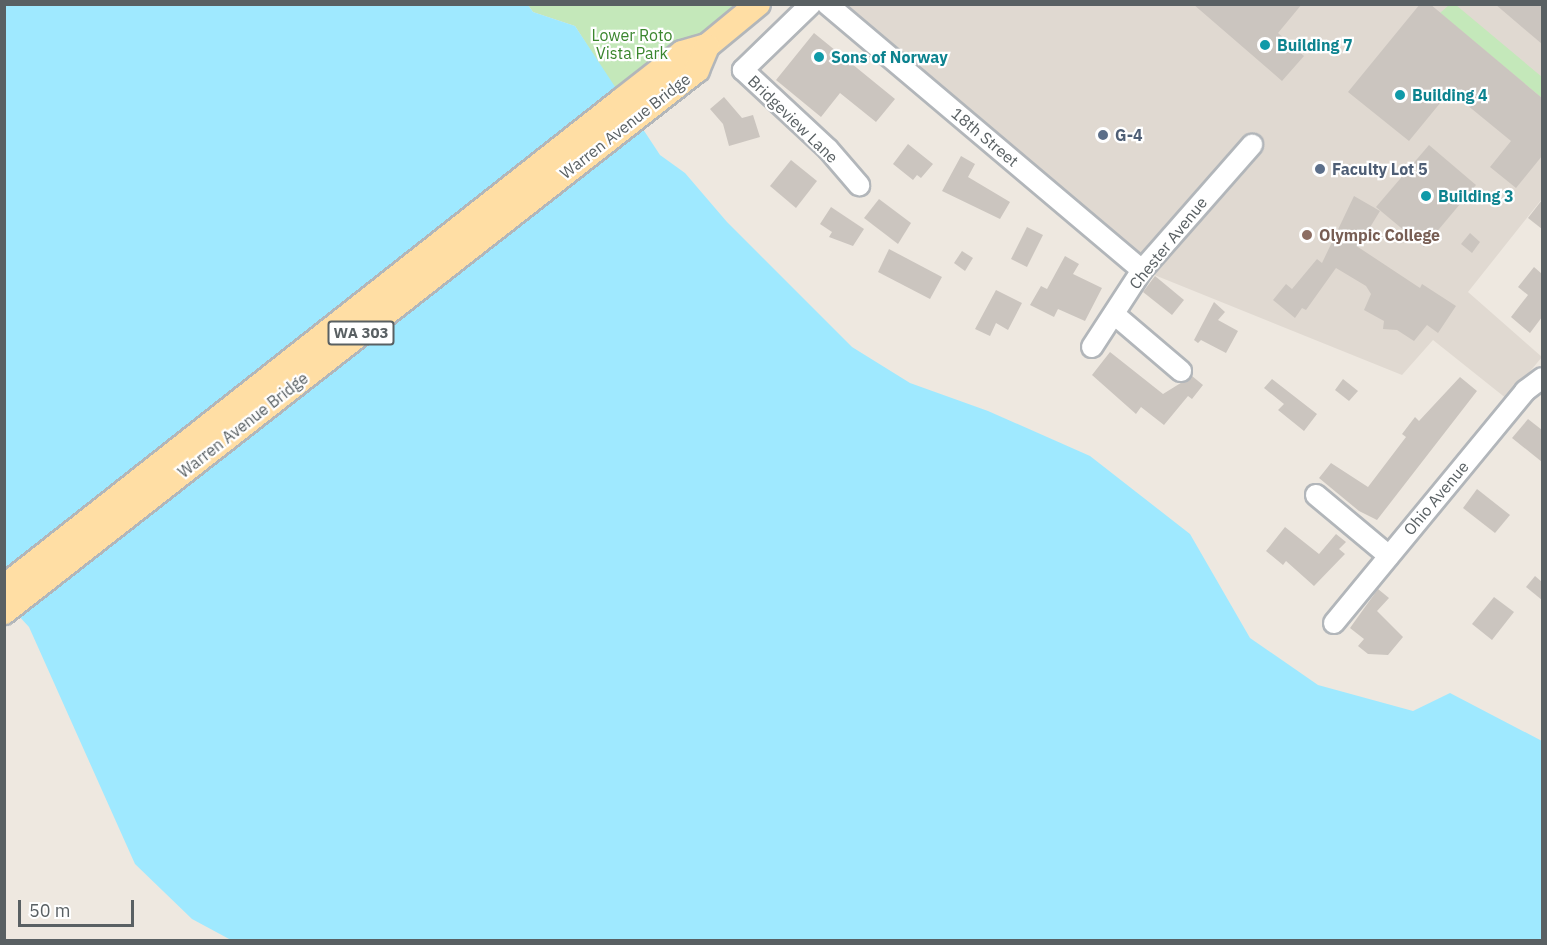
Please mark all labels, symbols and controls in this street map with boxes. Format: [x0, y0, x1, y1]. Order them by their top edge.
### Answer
park label: Lower Roto Vista Park [592, 25, 672, 63]
place label: Building 7 [1277, 35, 1353, 55]
marker: Building 7 [1258, 38, 1272, 52]
place label: Sons of Norway [831, 47, 948, 67]
marker: Sons of Norway [812, 50, 826, 64]
street label: Warren Avenue Bridge [556, 69, 694, 183]
street label: Bridgeview Lane [744, 71, 842, 167]
place label: Building 4 [1412, 85, 1488, 105]
marker: Building 4 [1393, 88, 1407, 102]
street label: 18th Street [948, 103, 1022, 171]
place label: G-4 [1115, 125, 1143, 145]
marker: G-4 [1096, 128, 1110, 142]
place label: Faculty Lot 5 [1332, 159, 1428, 179]
marker: Faculty Lot 5 [1313, 162, 1327, 176]
place label: Building 3 [1438, 186, 1514, 206]
marker: Building 3 [1419, 189, 1433, 203]
street label: Chester Avenue [1125, 193, 1211, 293]
place label: Olympic College [1319, 225, 1440, 245]
marker: Olympic College [1300, 228, 1314, 242]
road number: WA 303 [326, 321, 395, 345]
street label: Warren Avenue Bridge [174, 368, 312, 482]
street label: Ohio Avenue [1400, 457, 1472, 539]
scale bar [21, 888, 136, 926]
text: 50 m [29, 899, 71, 922]

